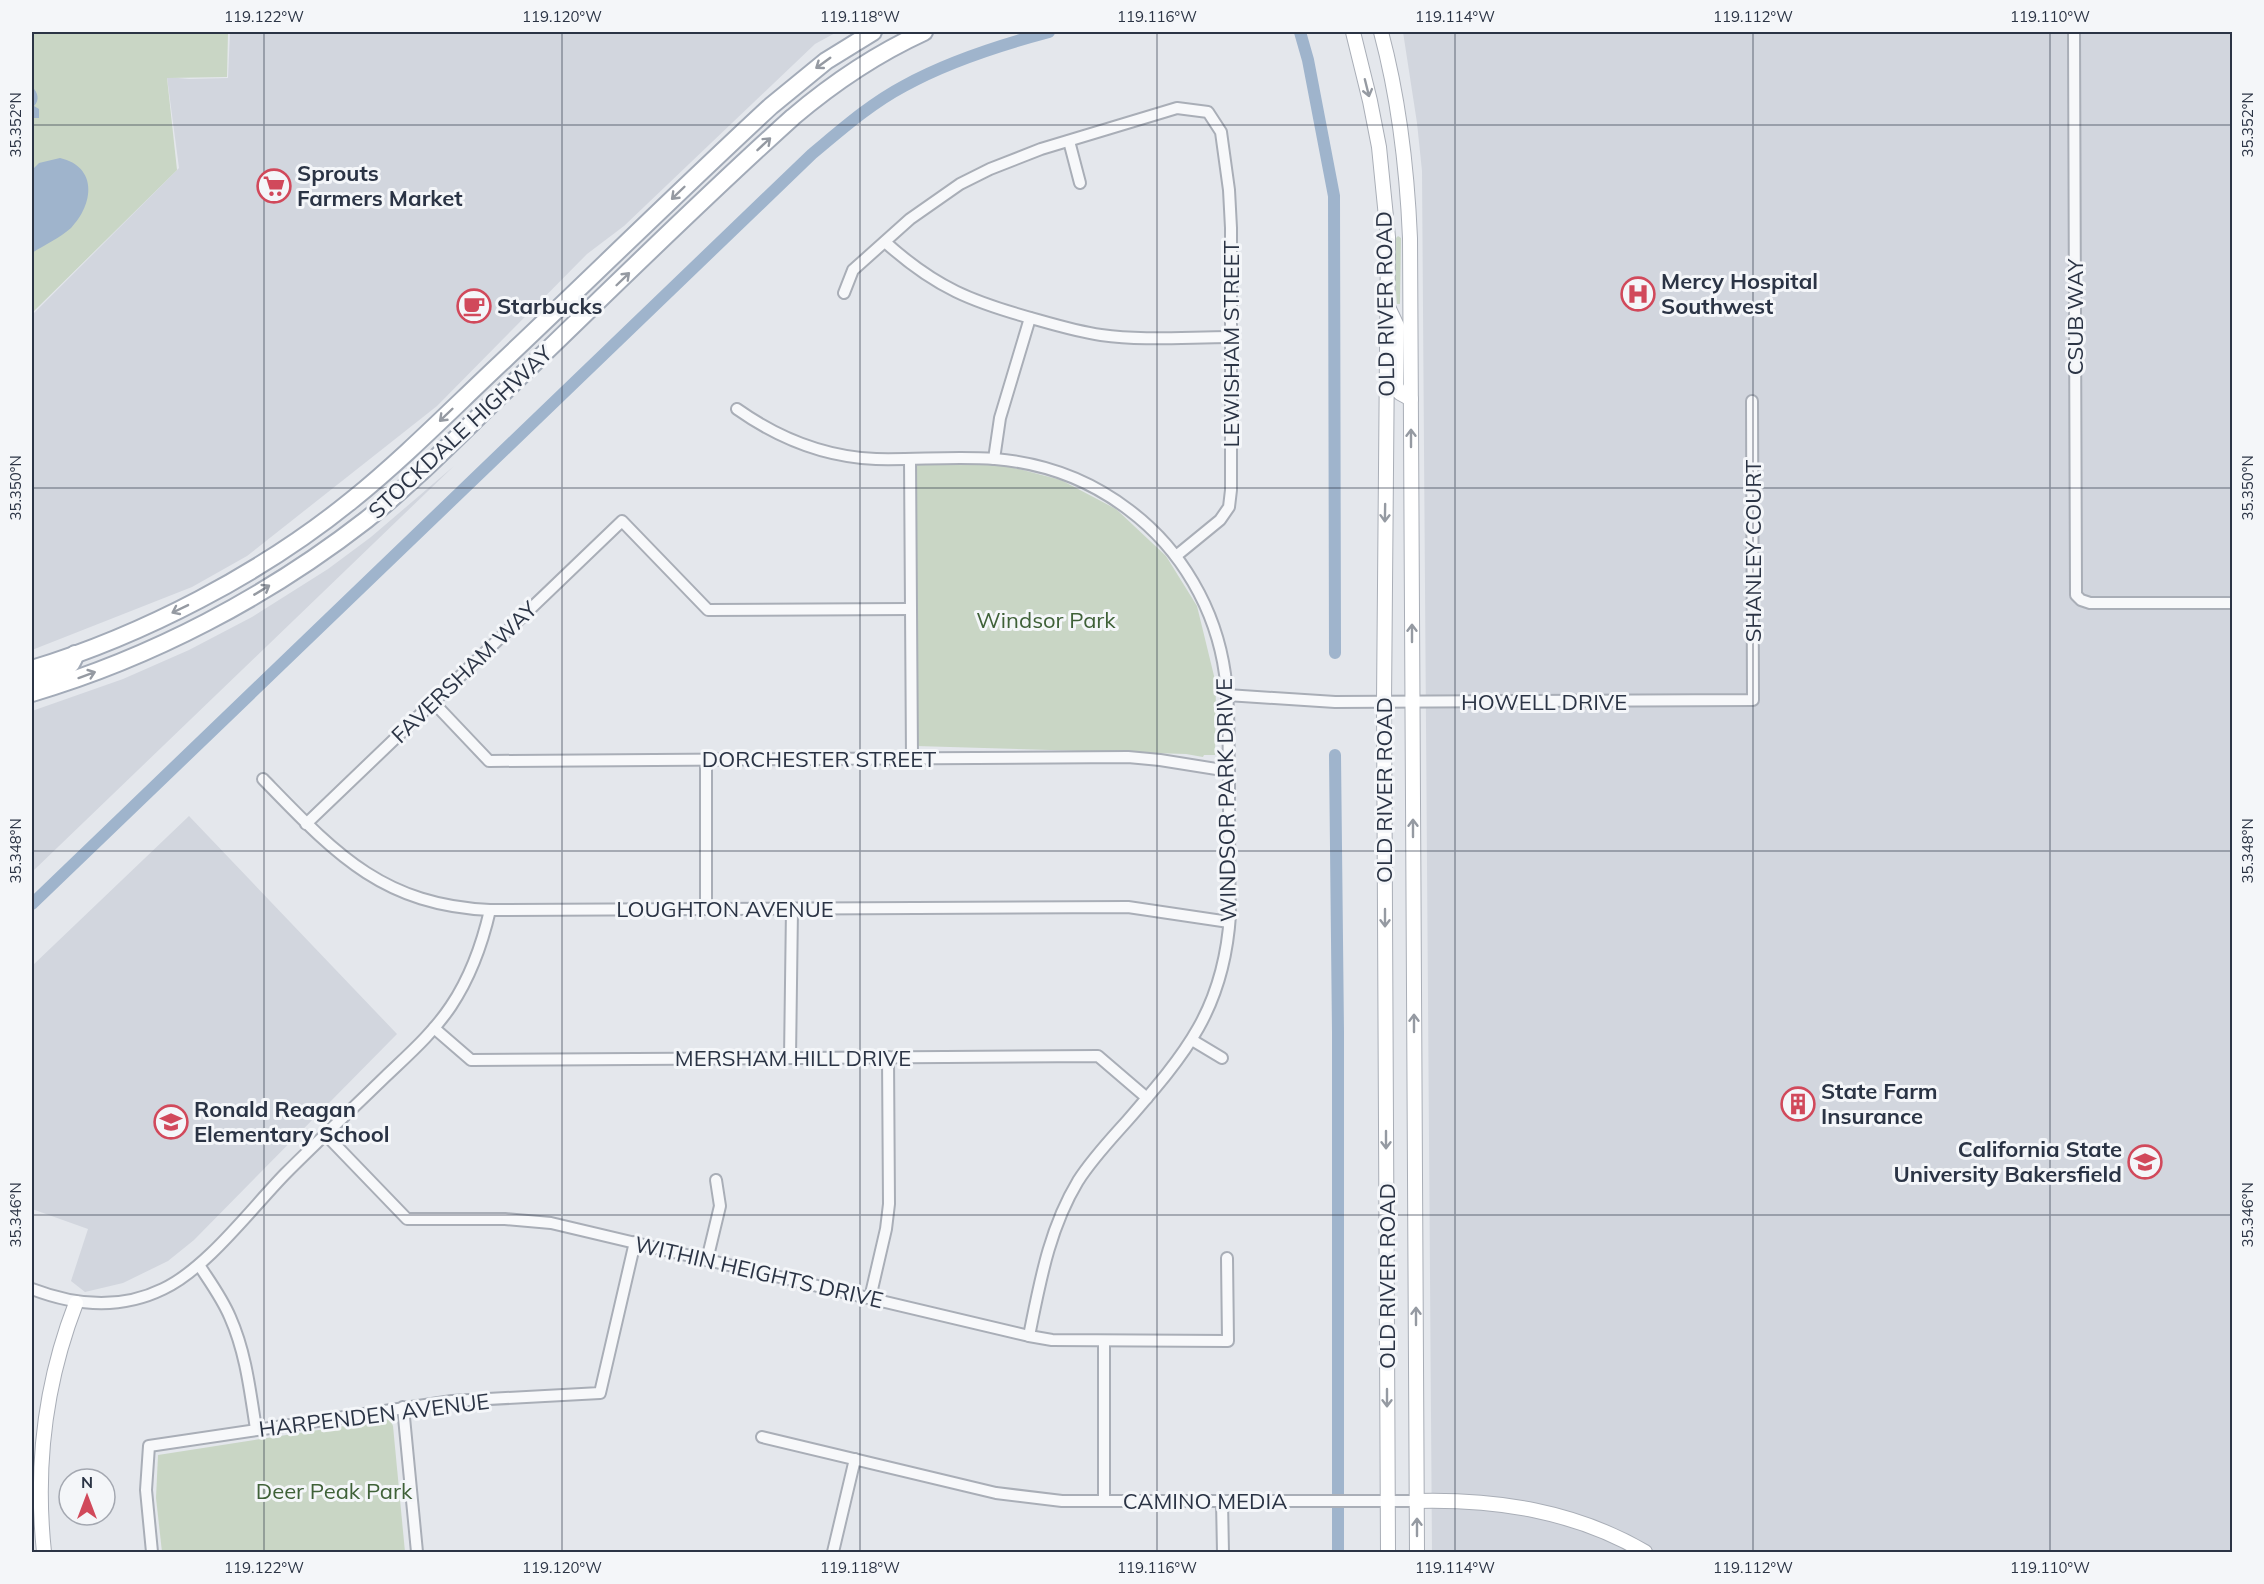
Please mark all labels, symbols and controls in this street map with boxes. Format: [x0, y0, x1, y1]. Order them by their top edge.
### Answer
text: 119.122°W [224, 7, 304, 26]
text: 119.120°W [522, 7, 602, 26]
text: 119.118°W [820, 7, 900, 26]
text: 119.116°W [1117, 7, 1197, 26]
text: 119.114°W [1415, 7, 1495, 26]
text: 119.112°W [1713, 7, 1793, 26]
text: 119.110°W [2010, 7, 2090, 26]
one-way arrow [816, 57, 832, 69]
one-way arrow [1362, 78, 1374, 97]
text: 35.352°N [6, 92, 25, 158]
text: 35.352°N [2238, 92, 2257, 158]
one-way arrow [756, 137, 771, 151]
place label: Sprouts Farmers Market [297, 159, 463, 212]
supermarket icon: Sprouts Farmers Market [256, 168, 292, 204]
one-way arrow [671, 186, 686, 200]
street label: OLD RIVER ROAD [1369, 211, 1401, 397]
street label: LEWISHAM STREET [1217, 240, 1245, 448]
street label: CSUB WAY [2061, 258, 2089, 375]
place label: Mercy Hospital Southwest [1661, 267, 1818, 320]
one-way arrow [615, 271, 630, 286]
hospital icon: Mercy Hospital Southwest [1620, 276, 1656, 312]
cafe icon: Starbucks [456, 288, 492, 324]
place label: Starbucks [497, 292, 603, 320]
street label: STOCKDALE HIGHWAY [362, 339, 558, 525]
one-way arrow [439, 407, 454, 421]
one-way arrow [1405, 429, 1417, 449]
text: 35.350°N [6, 455, 25, 521]
text: 35.350°N [2238, 455, 2257, 521]
street label: SHANLEY COURT [1739, 460, 1767, 642]
one-way arrow [1379, 502, 1391, 522]
one-way arrow [253, 584, 270, 596]
street label: FAVERSHAM WAY [385, 595, 543, 749]
one-way arrow [172, 603, 190, 615]
park label: Windsor Park [976, 606, 1116, 634]
one-way arrow [1406, 624, 1418, 644]
one-way arrow [77, 669, 96, 680]
street label: WINDSOR PARK DRIVE [1210, 678, 1242, 922]
street label: HOWELL DRIVE [1461, 688, 1627, 716]
street label: OLD RIVER ROAD [1370, 697, 1398, 883]
street label: DORCHESTER STREET [702, 745, 936, 773]
text: 35.348°N [6, 818, 25, 884]
text: 35.348°N [2238, 818, 2257, 884]
one-way arrow [1407, 819, 1419, 839]
street label: LOUGHTON AVENUE [616, 895, 834, 923]
one-way arrow [1379, 907, 1391, 927]
one-way arrow [1408, 1014, 1420, 1034]
street label: MERSHAM HILL DRIVE [675, 1044, 911, 1072]
place label: State Farm Insurance [1821, 1077, 1938, 1130]
building icon: State Farm Insurance [1780, 1086, 1816, 1122]
place label: Ronald Reagan Elementary School [194, 1095, 390, 1148]
school or university icon: Ronald Reagan Elementary School [153, 1104, 189, 1140]
one-way arrow [1380, 1129, 1392, 1149]
place label: California State University Bakersfield [1894, 1135, 2122, 1188]
school or university icon: California State University Bakersfield [2127, 1144, 2163, 1180]
text: 35.346°N [6, 1182, 25, 1248]
text: 35.346°N [2238, 1182, 2257, 1248]
street label: OLD RIVER ROAD [1373, 1183, 1401, 1369]
street label: WITHIN HEIGHTS DRIVE [632, 1230, 886, 1314]
one-way arrow [1410, 1307, 1421, 1327]
street label: HARPENDEN AVENUE [257, 1387, 491, 1443]
one-way arrow [1381, 1387, 1393, 1407]
north arrow [57, 1467, 117, 1527]
text: N [81, 1472, 93, 1492]
park label: Deer Peak Park [256, 1477, 413, 1505]
street label: CAMINO MEDIA [1123, 1487, 1287, 1515]
one-way arrow [1411, 1517, 1422, 1537]
text: 119.122°W [224, 1558, 304, 1577]
text: 119.120°W [522, 1558, 602, 1577]
text: 119.118°W [820, 1558, 900, 1577]
text: 119.116°W [1117, 1558, 1197, 1577]
text: 119.114°W [1415, 1558, 1495, 1577]
text: 119.112°W [1713, 1558, 1793, 1577]
text: 119.110°W [2010, 1558, 2090, 1577]

